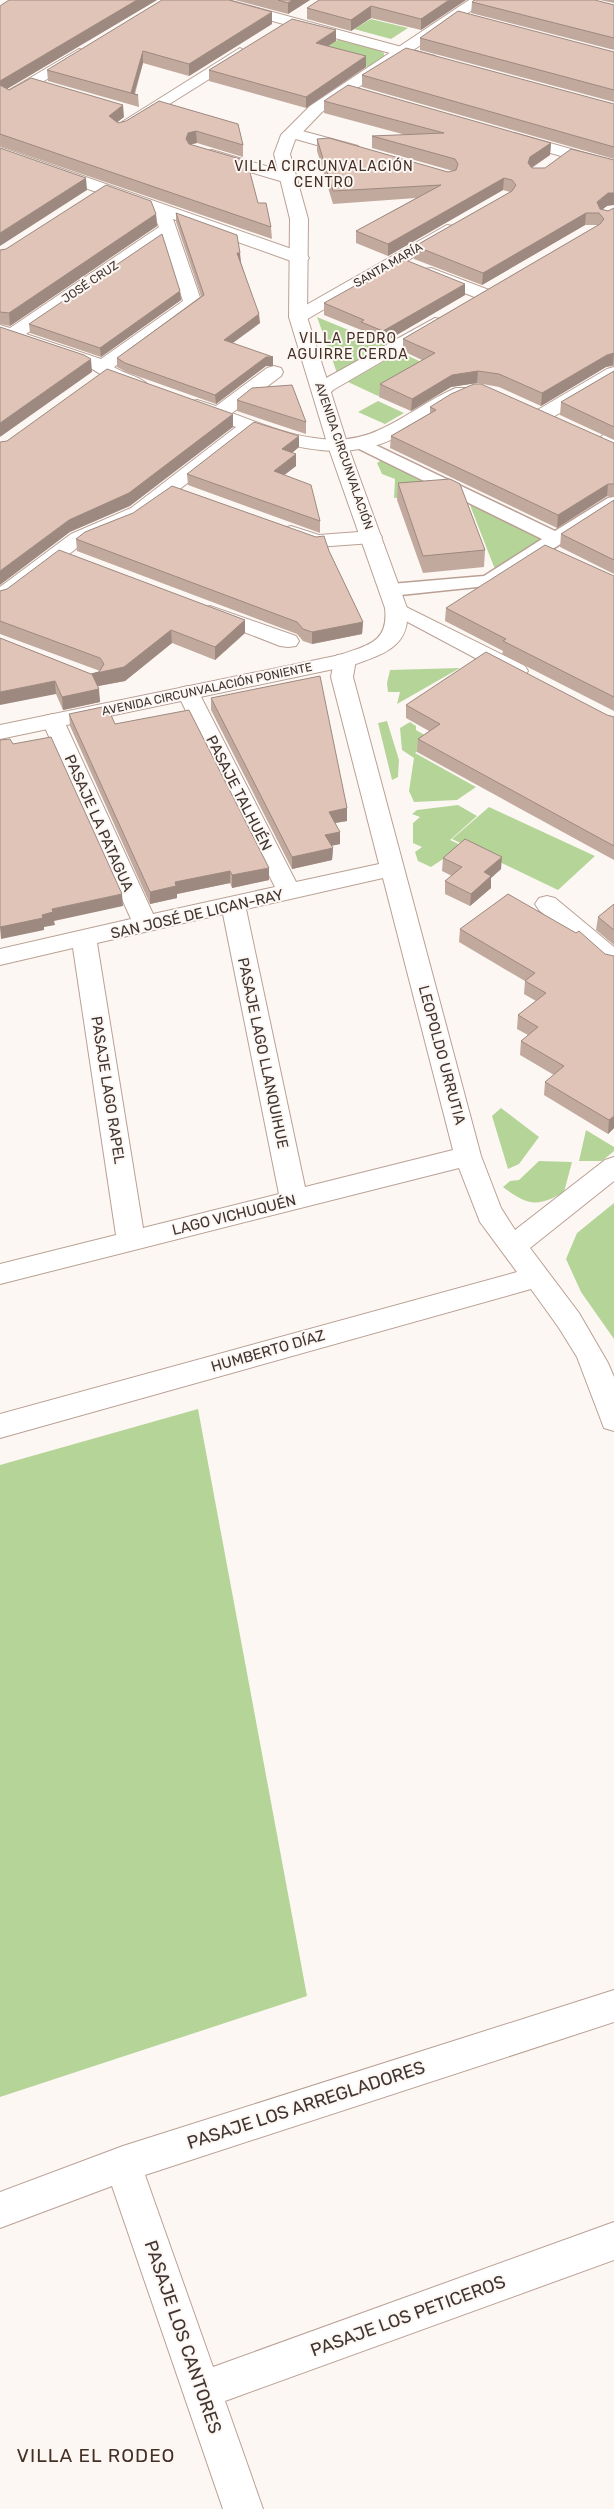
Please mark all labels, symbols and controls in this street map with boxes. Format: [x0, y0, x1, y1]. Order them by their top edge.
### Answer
district label: VILLA CIRCUNVALACIÓN CENTRO [234, 157, 414, 191]
street label: SANTA MARÍA [351, 240, 425, 290]
street label: JOSÉ CRUZ [59, 258, 121, 306]
district label: VILLA PEDRO AGUIRRE CERDA [287, 330, 409, 363]
street label: AVENIDA CIRCUNVALACIÓN [312, 381, 376, 531]
street label: AVENIDA CIRCUNVALACIÓN PONIENTE [101, 660, 313, 718]
street label: PASAJE TALHUÉN [202, 732, 276, 854]
street label: PASAJE LA PATAGUA [61, 752, 137, 894]
street label: SAN JOSÉ DE LICAN-RAY [109, 885, 285, 943]
street label: PASAJE LAGO LLANQUIHUE [234, 956, 292, 1150]
street label: LEOPOLDO URRUTIA [415, 983, 469, 1127]
street label: PASAJE LAGO RAPEL [87, 1015, 129, 1166]
street label: LAGO VICHUQUÉN [170, 1191, 298, 1239]
street label: HUMBERTO DÍAZ [209, 1326, 327, 1376]
street label: PASAJE LOS ARREGLADORES [184, 2056, 428, 2154]
street label: PASAJE LOS CANTORES [140, 2238, 226, 2436]
street label: PASAJE LOS PETICEROS [307, 2270, 509, 2362]
district label: VILLA EL RODEO [17, 2444, 175, 2467]

